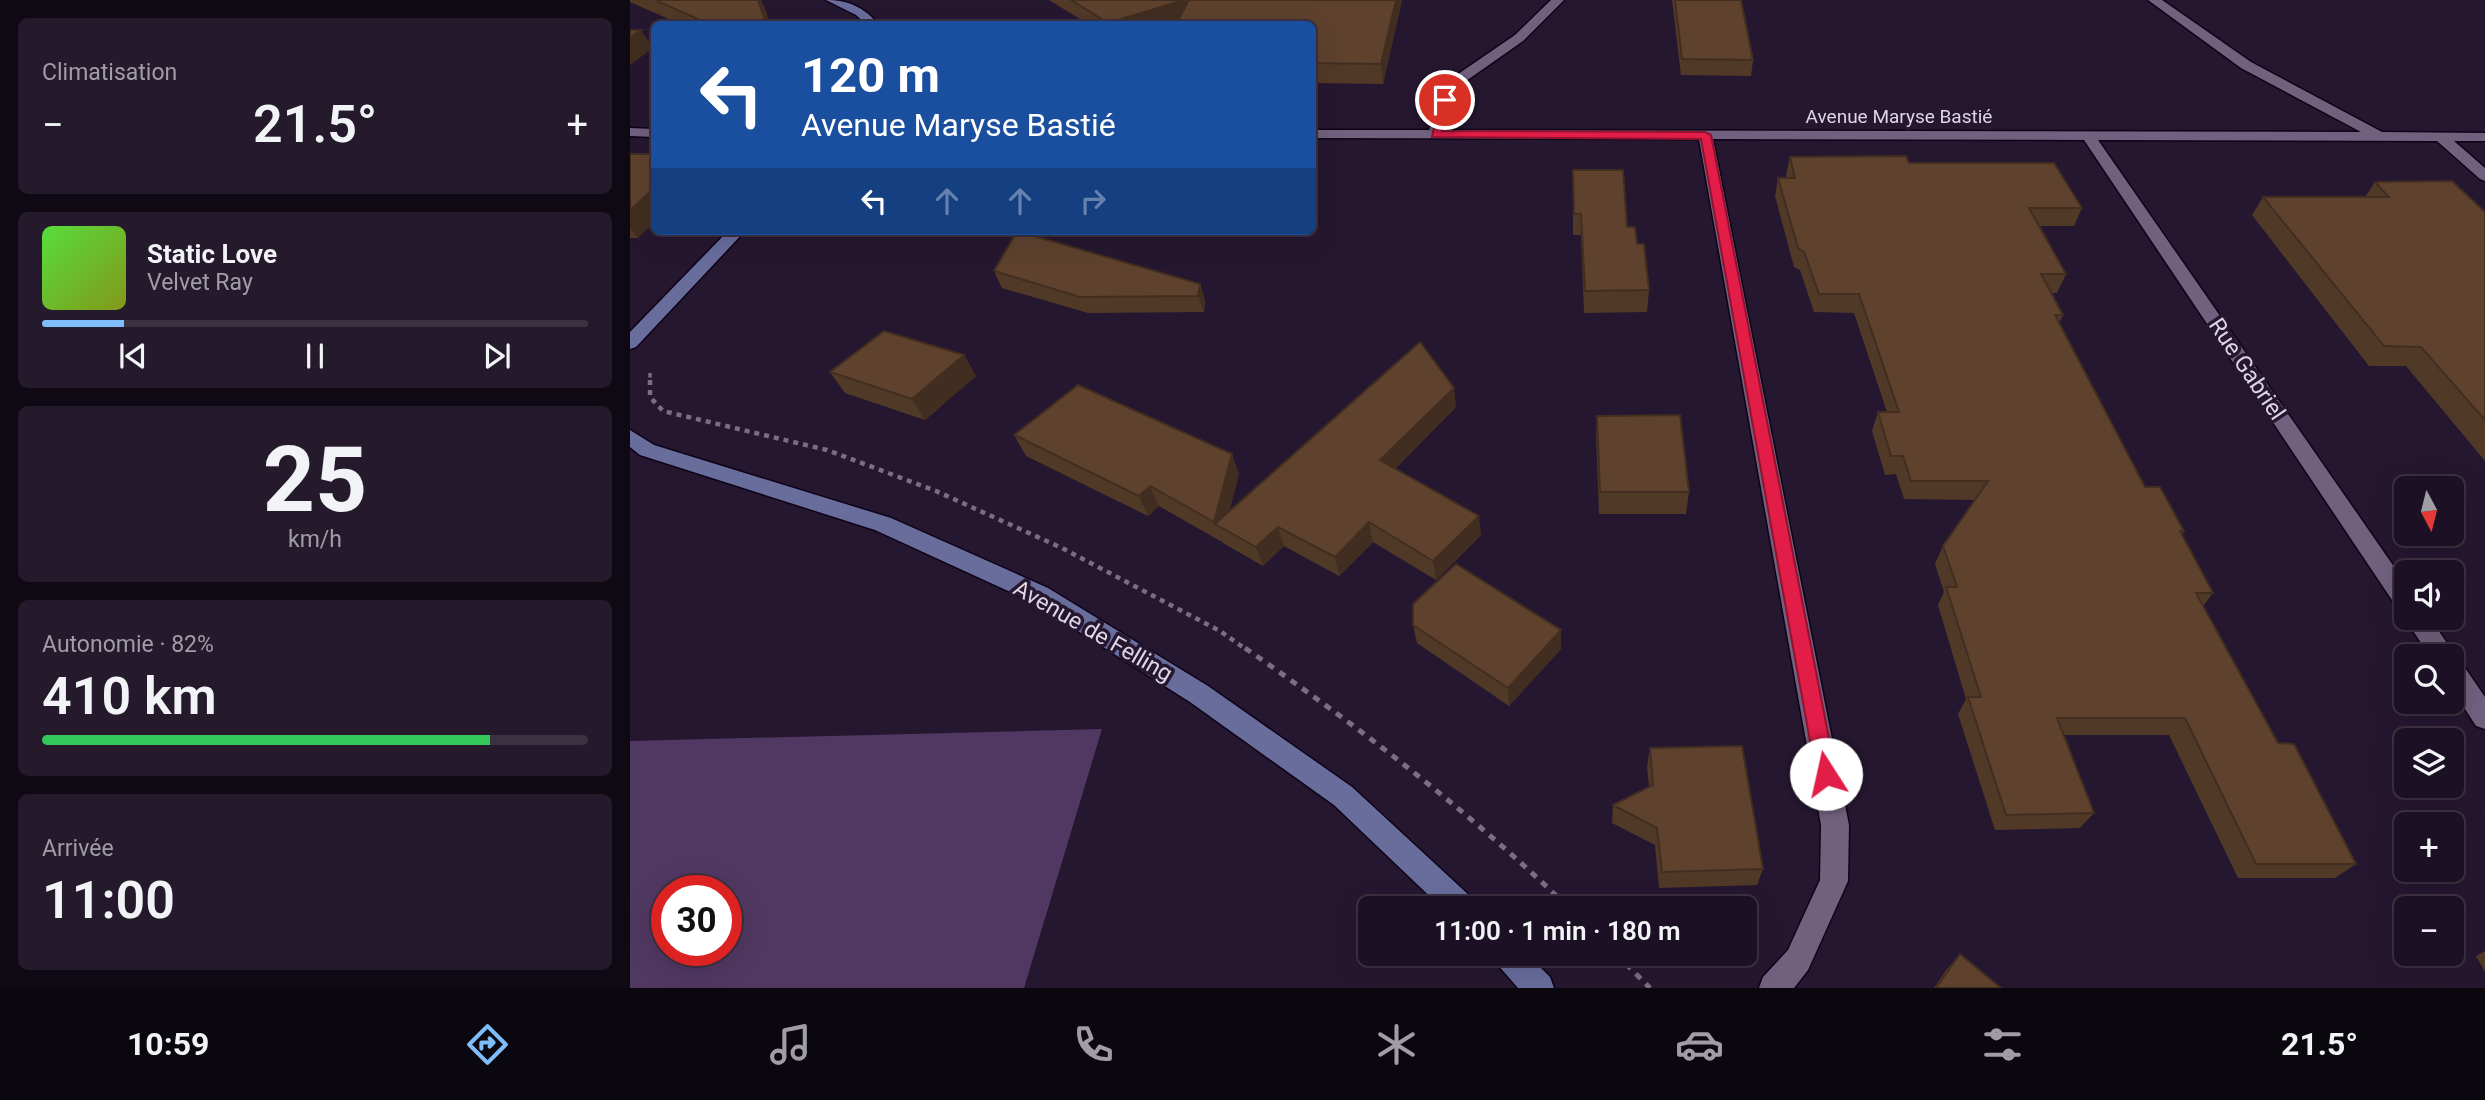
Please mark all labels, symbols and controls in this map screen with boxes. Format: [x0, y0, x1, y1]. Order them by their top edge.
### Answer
text: 120 m [801, 47, 940, 104]
icon: left [686, 49, 777, 140]
text: Climatisation [42, 59, 177, 86]
pin [1415, 70, 1475, 130]
icon: arrive [1426, 81, 1464, 119]
text: 21.5° [253, 94, 377, 155]
text: − [42, 103, 64, 147]
text: + [566, 103, 588, 147]
street label: Avenue Maryse Bastié [1806, 105, 1992, 128]
text: Avenue Maryse Bastié [801, 106, 1116, 144]
icon: left [855, 182, 893, 220]
icon: ahead [928, 182, 966, 220]
icon: ahead [1001, 182, 1039, 220]
icon: right [1074, 182, 1112, 220]
text: Static Love [147, 239, 277, 269]
text: Velvet Ray [147, 269, 253, 296]
street label: Rue Gabriel [2203, 313, 2291, 425]
icon: previous [114, 337, 152, 375]
icon: pause [296, 337, 334, 375]
icon: next [478, 337, 516, 375]
text: 25 [263, 427, 367, 533]
north arrow [2394, 476, 2464, 546]
map controls [2394, 476, 2464, 966]
text: km/h [288, 526, 342, 553]
button: sound [2394, 560, 2464, 630]
street label: Avenue de Felling [1009, 575, 1177, 687]
text: Autonomie · 82% [42, 631, 214, 658]
button: search [2394, 644, 2464, 714]
text: 410 km [42, 666, 217, 727]
button: layers [2394, 728, 2464, 798]
position arrow [1789, 737, 1863, 811]
button: + [2394, 812, 2464, 882]
text: Arrivée [42, 835, 114, 862]
text: 11:00 [42, 870, 175, 931]
speed limit sign: 30 [651, 875, 742, 966]
button: − [2394, 896, 2464, 966]
text: 11:00 · 1 min · 180 m [1434, 916, 1681, 946]
icon: directions [463, 1020, 512, 1069]
icon: music [766, 1020, 815, 1069]
icon: phone [1069, 1020, 1118, 1069]
icon: climate [1372, 1020, 1421, 1069]
icon: car [1675, 1020, 1724, 1069]
icon: filters [1978, 1020, 2027, 1069]
text: 10:59 [127, 1025, 209, 1063]
text: 21.5° [2281, 1025, 2358, 1063]

